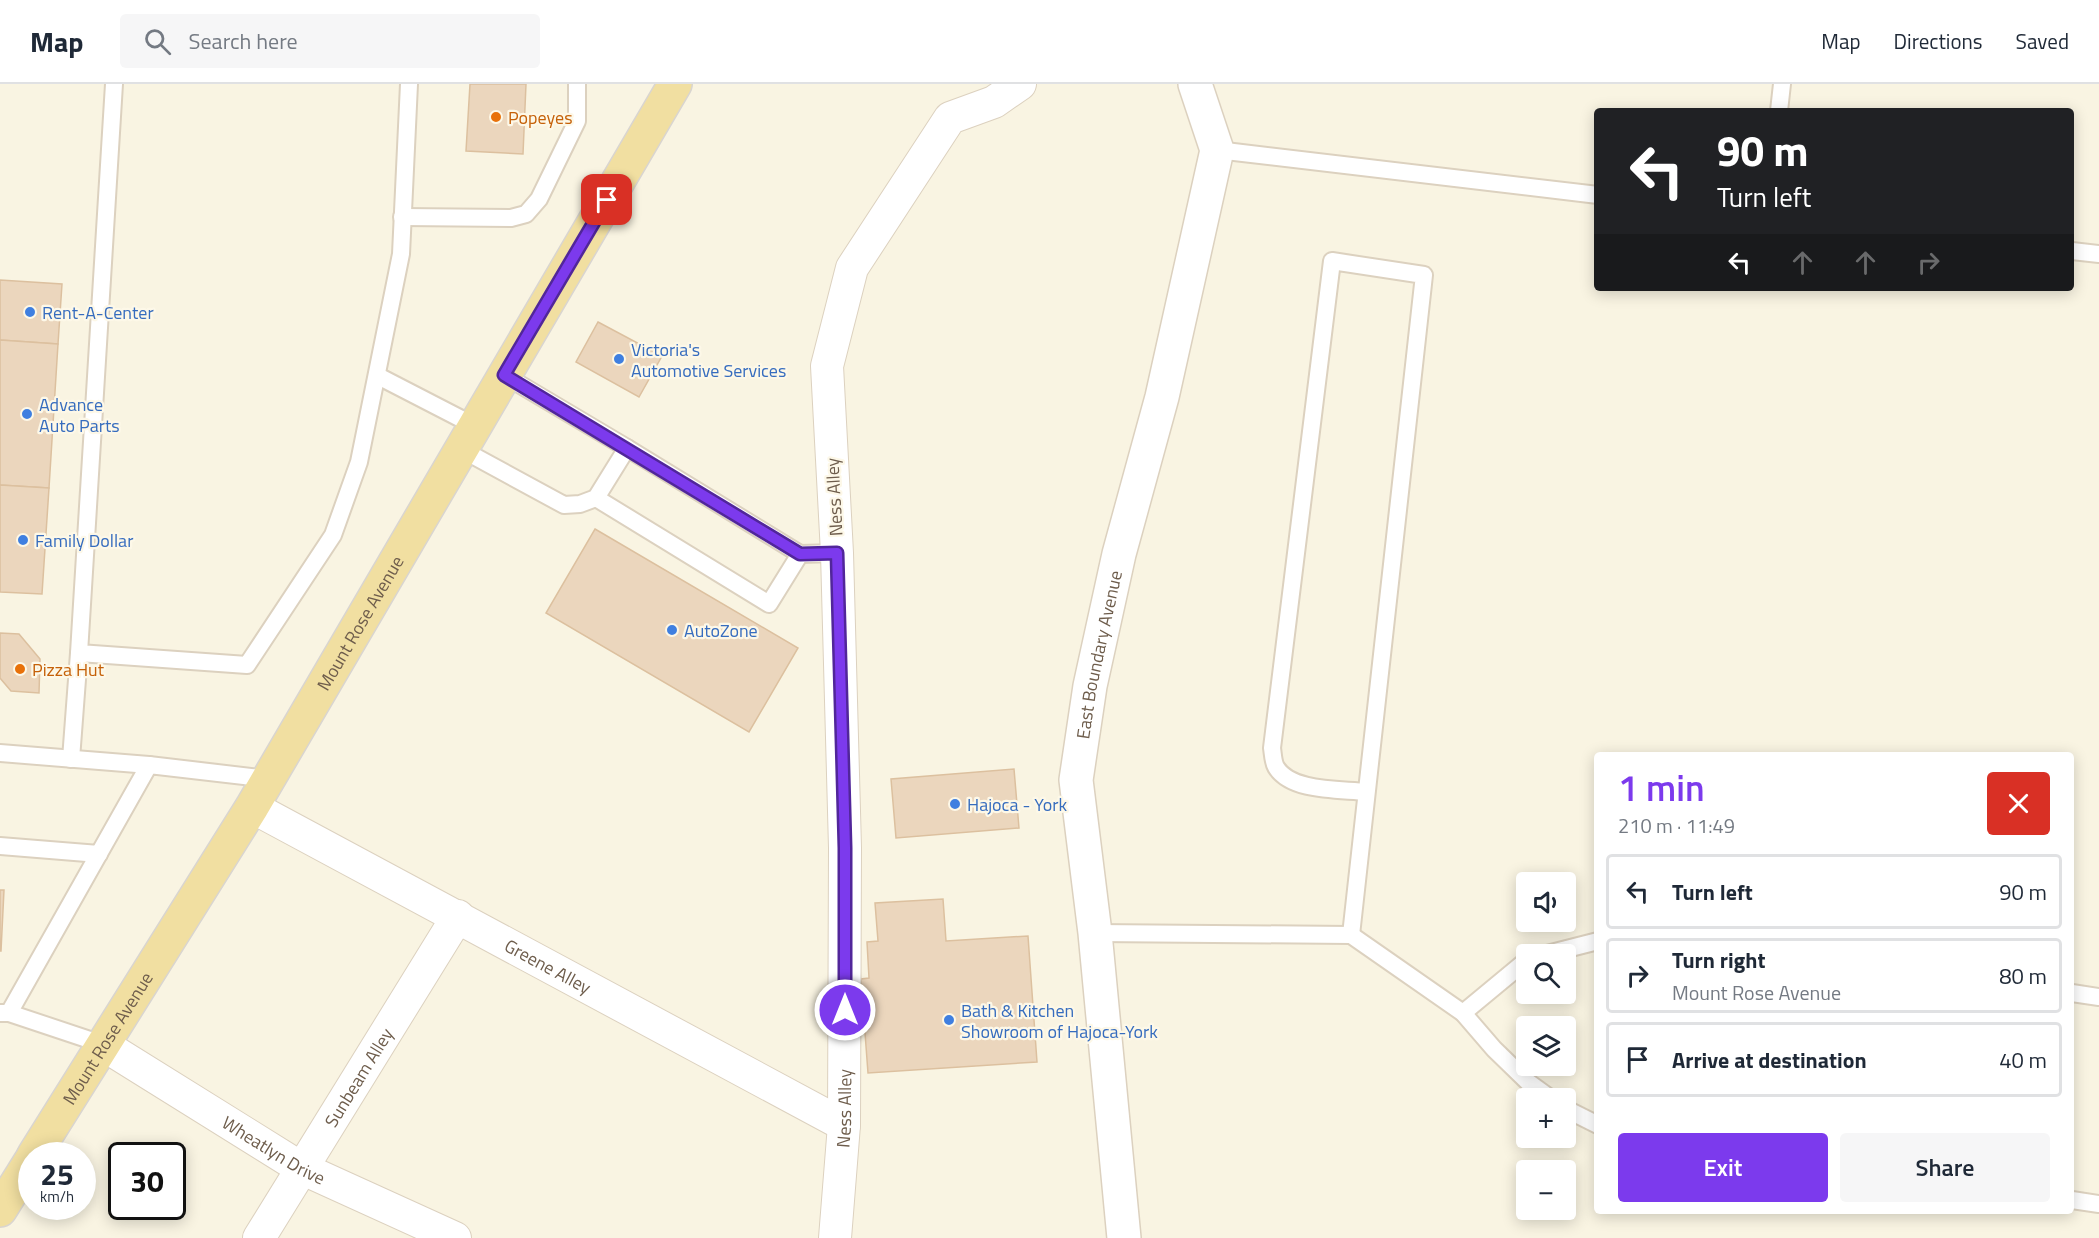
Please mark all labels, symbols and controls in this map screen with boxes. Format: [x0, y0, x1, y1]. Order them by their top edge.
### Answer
search box [120, 14, 540, 68]
text: Map [30, 20, 84, 63]
text: Search here [189, 24, 298, 58]
icon: search [141, 25, 174, 58]
text: Map [1821, 25, 1861, 57]
text: Directions [1894, 25, 1983, 57]
text: Saved [2016, 25, 2069, 57]
place label: Popeyes [508, 104, 573, 131]
marker: Popeyes [489, 110, 503, 124]
text: 90 m [1717, 118, 1809, 182]
icon: left [1618, 132, 1696, 210]
pin [581, 174, 632, 225]
text: Turn left [1717, 176, 1811, 217]
icon: arrive [590, 183, 623, 216]
icon: left [1723, 246, 1756, 279]
icon: ahead [1786, 246, 1819, 279]
icon: ahead [1849, 246, 1882, 279]
icon: right [1912, 246, 1945, 279]
place label: Rent-A-Center [42, 299, 154, 326]
marker: Rent-A-Center [23, 305, 37, 319]
place label: Victoria's Automotive Services [631, 336, 786, 384]
marker: Victoria's Automotive Services [612, 352, 626, 366]
place label: Advance Auto Parts [39, 391, 120, 439]
marker: Advance Auto Parts [20, 407, 34, 421]
street label: Ness Alley [818, 457, 850, 537]
place label: Family Dollar [35, 527, 133, 554]
marker: Family Dollar [16, 533, 30, 547]
street label: Mount Rose Avenue [310, 550, 410, 695]
street label: East Boundary Avenue [1069, 568, 1129, 741]
place label: AutoZone [684, 617, 758, 644]
marker: AutoZone [665, 623, 679, 637]
place label: Pizza Hut [32, 656, 105, 683]
marker: Pizza Hut [13, 662, 27, 676]
text: 1 min [1618, 760, 1705, 815]
button: close [1987, 772, 2050, 835]
place label: Hajoca - York [967, 791, 1067, 818]
marker: Hajoca - York [948, 797, 962, 811]
text: 210 m · 11:49 [1618, 810, 1735, 841]
map controls [1516, 872, 1576, 1220]
button: sound [1516, 872, 1576, 932]
icon: left [1621, 875, 1654, 908]
text: Turn left [1672, 875, 1753, 909]
text: 90 m [1999, 875, 2047, 909]
street label: Greene Alley [500, 932, 596, 1000]
text: Turn right [1672, 943, 1766, 977]
button: search [1516, 944, 1576, 1004]
icon: right [1621, 959, 1654, 992]
text: 80 m [1999, 959, 2047, 993]
street label: Mount Rose Avenue [55, 966, 159, 1110]
text: Mount Rose Avenue [1672, 977, 1841, 1008]
position arrow [813, 978, 877, 1042]
place label: Bath & Kitchen Showroom of Hajoca-York [961, 997, 1158, 1045]
marker: Bath & Kitchen Showroom of Hajoca-York [942, 1013, 956, 1027]
button: layers [1516, 1016, 1576, 1076]
street label: Sunbeam Alley [317, 1022, 400, 1132]
icon: arrive [1621, 1043, 1654, 1076]
text: Arrive at destination [1672, 1043, 1867, 1077]
text: 40 m [1999, 1043, 2047, 1077]
street label: Ness Alley [829, 1069, 858, 1149]
button: + [1516, 1088, 1576, 1148]
street label: Wheatlyn Drive [217, 1109, 330, 1191]
button: Exit [1618, 1133, 1828, 1202]
button: Share [1840, 1133, 2050, 1202]
speed limit sign: 30 [108, 1142, 186, 1220]
text: 25 [40, 1151, 74, 1197]
button: − [1516, 1160, 1576, 1220]
text: km/h [40, 1185, 74, 1208]

